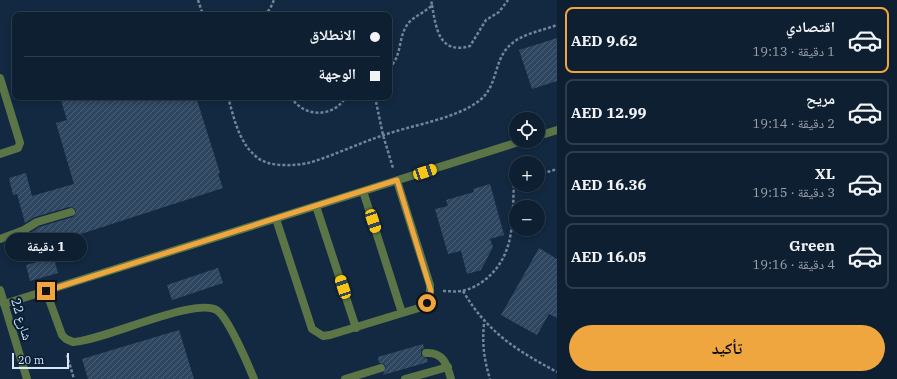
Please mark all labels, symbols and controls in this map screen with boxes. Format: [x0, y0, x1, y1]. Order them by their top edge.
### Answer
text: اقتصادي [786, 17, 835, 36]
icon: car [847, 22, 883, 58]
text: الانطلاق [310, 25, 356, 44]
text: AED 9.62 [571, 31, 637, 50]
text: 1 دقيقة · 19:13 [753, 43, 835, 60]
text: الوجهة [318, 64, 356, 83]
text: مريح [806, 89, 835, 108]
icon: car [847, 94, 883, 130]
text: AED 12.99 [571, 103, 646, 122]
map controls [509, 112, 545, 236]
button: locate [509, 112, 545, 148]
text: 2 دقيقة · 19:14 [753, 115, 835, 132]
button: + [509, 156, 545, 192]
car [412, 163, 438, 181]
text: XL [815, 164, 835, 183]
icon: car [847, 166, 883, 202]
text: AED 16.36 [571, 175, 646, 194]
text: 3 دقيقة · 19:15 [753, 184, 835, 201]
button: − [509, 200, 545, 236]
car [364, 208, 382, 234]
callout: 1 دقيقة [5, 233, 87, 261]
text: Green [789, 236, 835, 255]
text: 1 دقيقة [27, 238, 65, 255]
icon: car [847, 238, 883, 274]
text: AED 16.05 [571, 247, 646, 266]
text: 4 دقيقة · 19:16 [753, 256, 835, 273]
car [334, 274, 352, 300]
route end [37, 282, 55, 300]
route start [418, 294, 436, 312]
street label: شارع 22 [6, 296, 36, 343]
button: تأكيد [569, 325, 885, 371]
scale bar [12, 351, 69, 370]
text: 20 m [18, 353, 44, 367]

